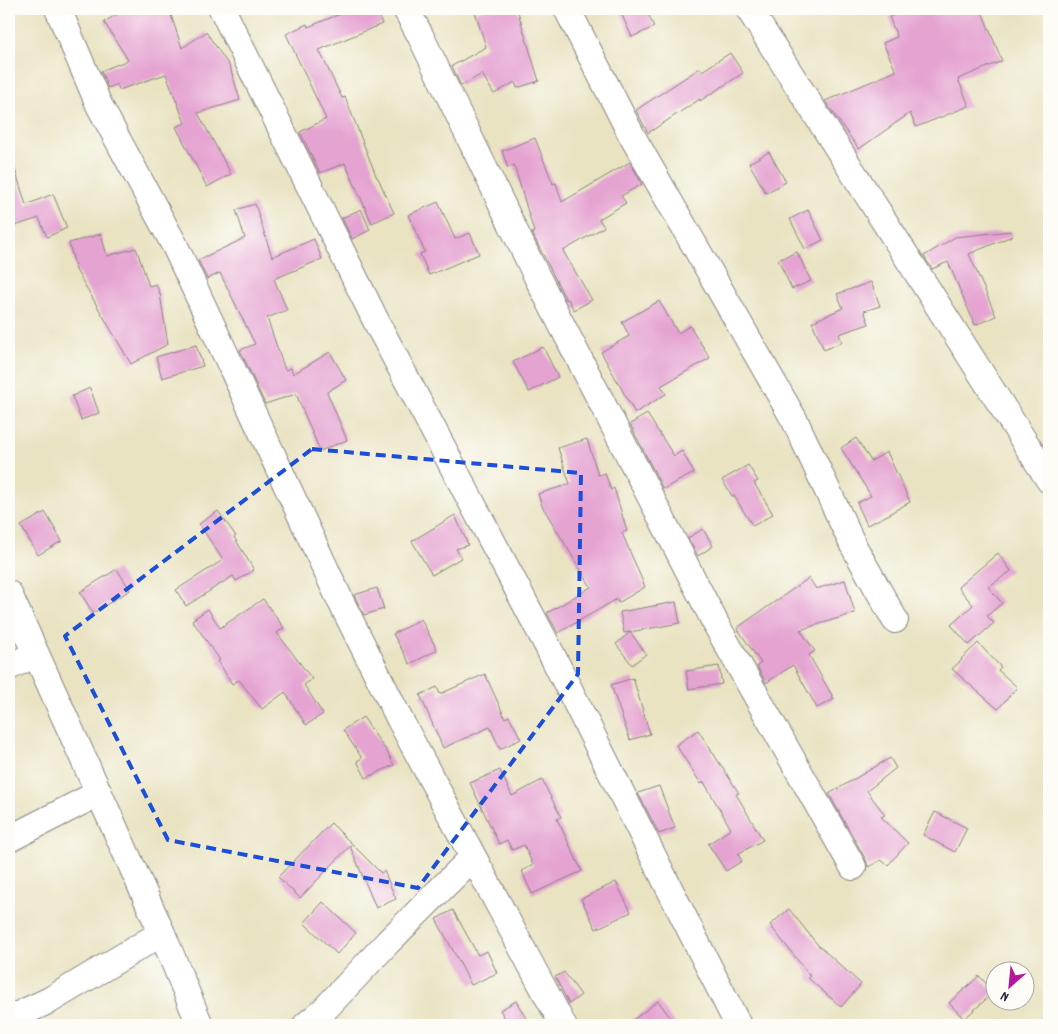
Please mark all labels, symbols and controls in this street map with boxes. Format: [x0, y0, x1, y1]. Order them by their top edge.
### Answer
north arrow [986, 962, 1036, 1012]
text: N [997, 985, 1013, 1006]

